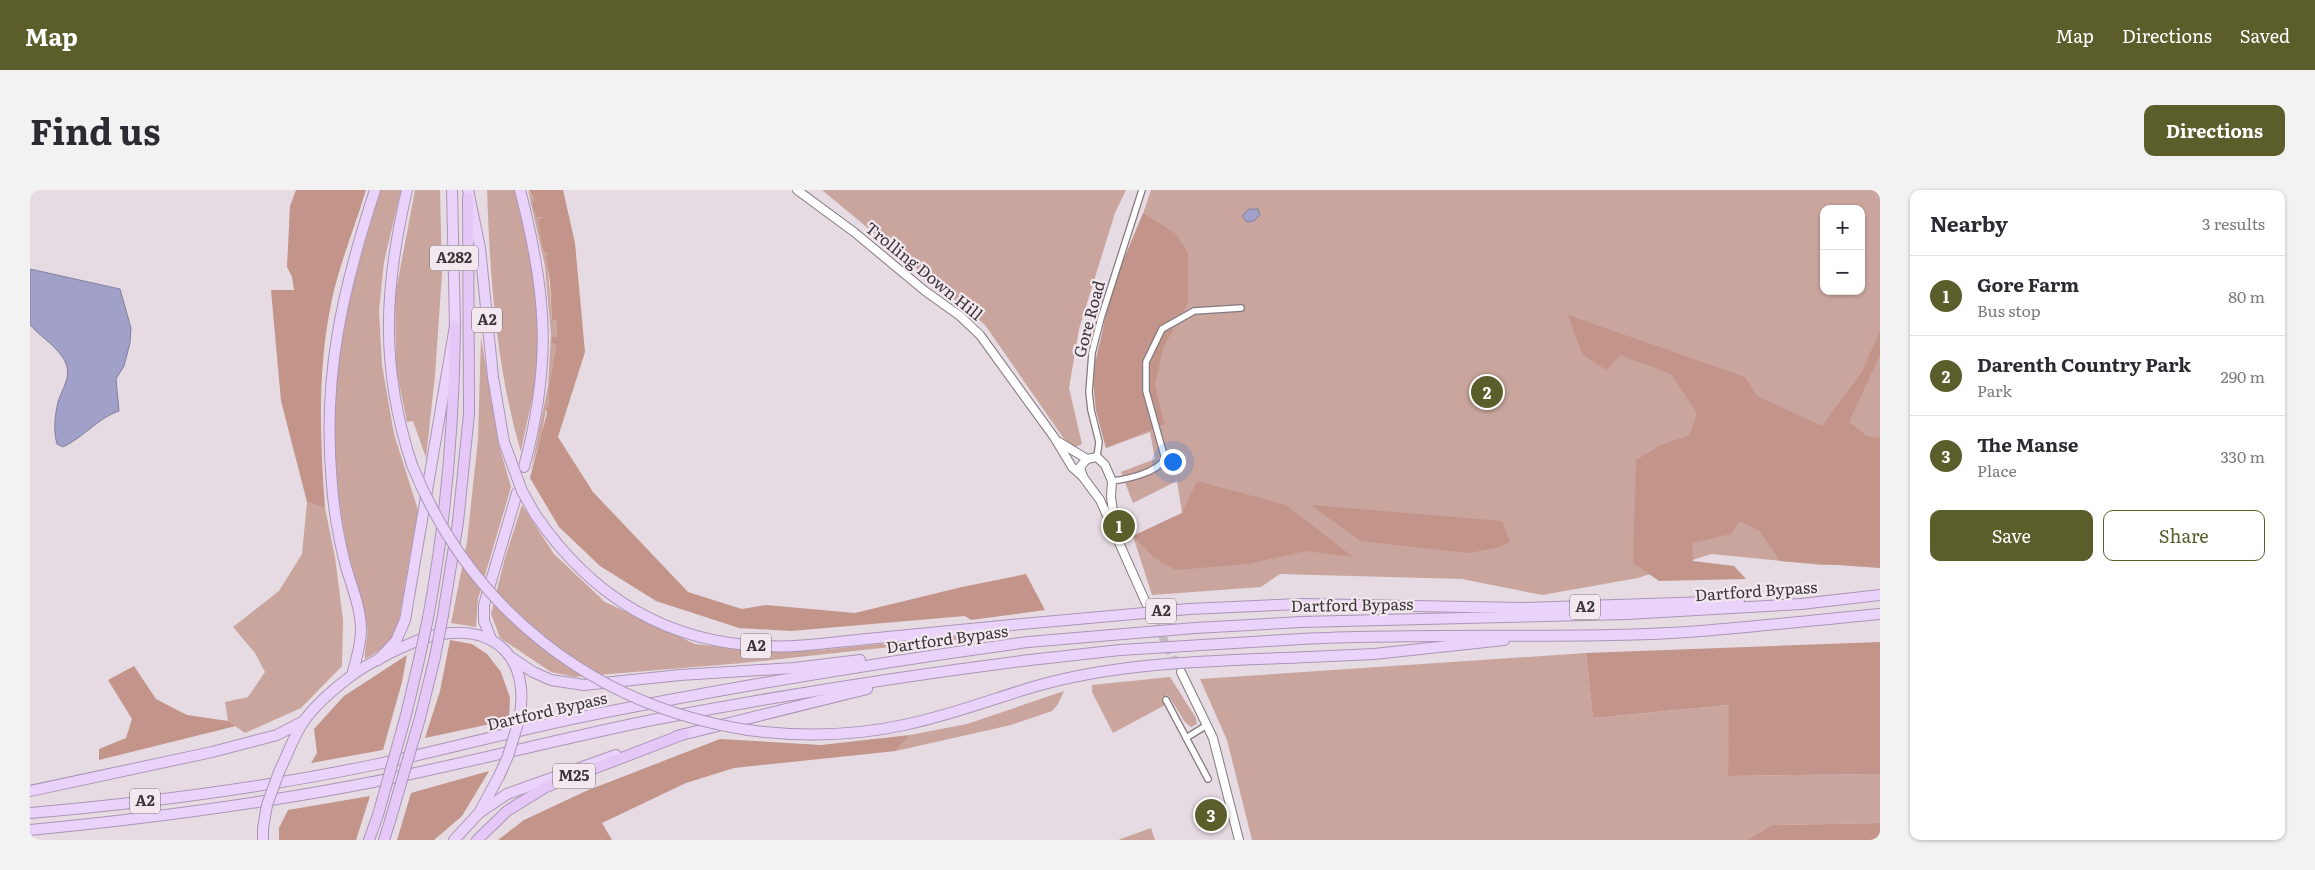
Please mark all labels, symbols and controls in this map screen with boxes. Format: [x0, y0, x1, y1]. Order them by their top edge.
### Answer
text: Map [25, 18, 78, 53]
text: Map [2056, 22, 2094, 49]
text: Directions [2122, 22, 2212, 49]
text: Saved [2240, 22, 2290, 49]
text: Find us [30, 104, 160, 156]
button: Directions [2144, 105, 2285, 156]
map controls [1820, 205, 1865, 295]
button: + [1820, 205, 1865, 250]
text: Nearby [1930, 207, 2008, 238]
text: 3 results [2202, 211, 2265, 235]
street label: Trolling Down Hill [861, 215, 989, 325]
road number: A282 [430, 246, 478, 270]
button: − [1820, 250, 1865, 295]
text: Gore Farm [1977, 270, 2079, 298]
street label: Gore Road [1066, 277, 1110, 360]
text: 1 [1943, 284, 1949, 308]
text: 80 m [2228, 284, 2265, 308]
text: Bus stop [1977, 298, 2041, 322]
road number: A2 [472, 308, 502, 332]
text: Darenth Country Park [1977, 350, 2191, 378]
text: 2 [1942, 364, 1950, 388]
text: 290 m [2221, 364, 2265, 388]
pin: 2 [1471, 373, 1503, 411]
text: Park [1977, 378, 2012, 402]
text: The Manse [1977, 430, 2078, 458]
text: 3 [1942, 444, 1950, 468]
text: 330 m [2220, 444, 2265, 468]
your location [1160, 449, 1186, 475]
text: Place [1977, 458, 2017, 482]
pin: 1 [1103, 507, 1135, 545]
button: Save [1930, 510, 2093, 561]
button: Share [2103, 510, 2265, 561]
street label: Dartford Bypass [1694, 574, 1818, 606]
street label: Dartford Bypass [1290, 591, 1414, 617]
road number: A2 [1570, 594, 1600, 620]
road number: A2 [1146, 598, 1176, 624]
street label: Dartford Bypass [884, 618, 1009, 658]
road number: A2 [741, 634, 771, 658]
street label: Dartford Bypass [484, 685, 609, 736]
road number: M25 [553, 764, 595, 788]
road number: A2 [130, 788, 160, 814]
pin: 3 [1195, 796, 1227, 834]

